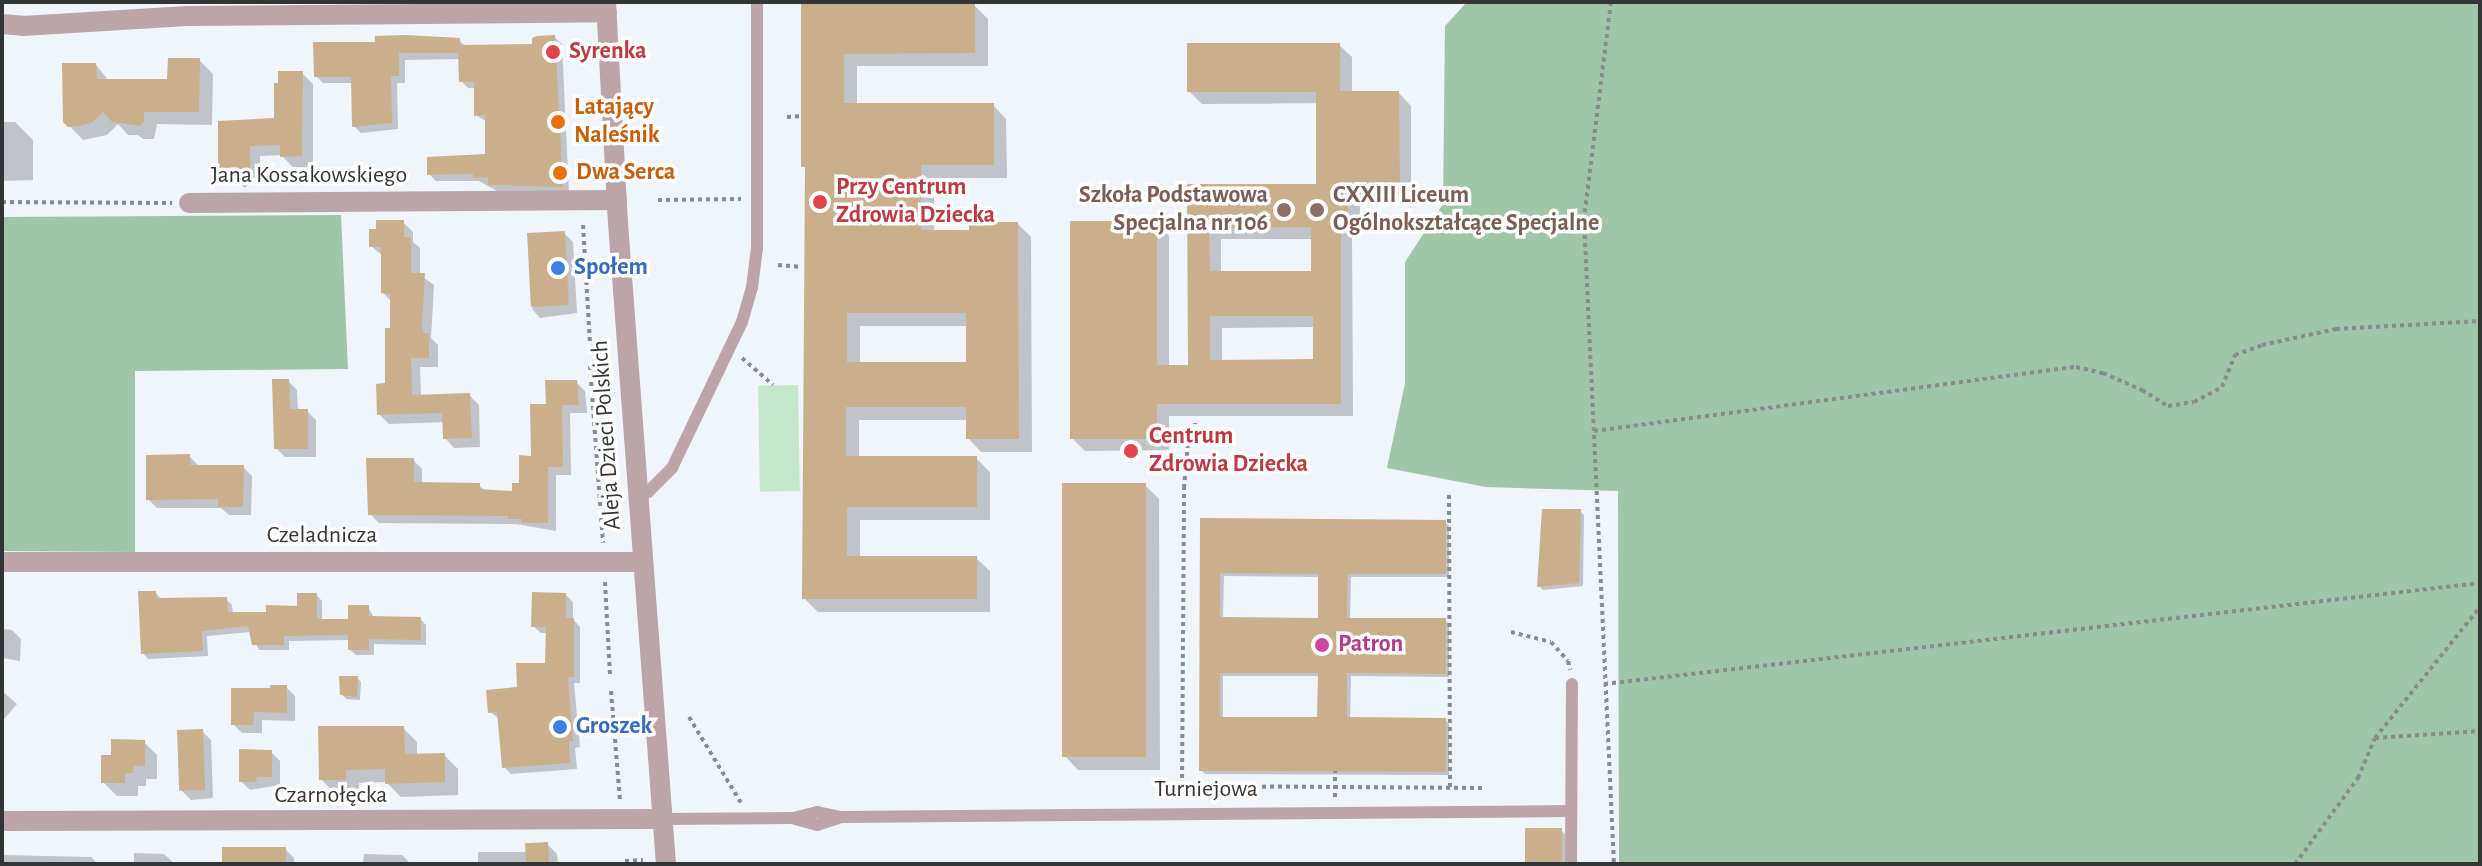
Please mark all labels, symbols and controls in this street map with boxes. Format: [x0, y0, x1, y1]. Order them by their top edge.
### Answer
place label: Syrenka [569, 38, 647, 66]
marker: Syrenka [544, 43, 562, 61]
place label: Latający Naleśnik [574, 94, 660, 150]
marker: Latający Naleśnik [549, 113, 567, 131]
place label: Dwa Serca [576, 159, 675, 187]
street label: Jana Kossakowskiego [211, 162, 407, 190]
marker: Dwa Serca [551, 164, 569, 182]
place label: Przy Centrum Zdrowia Dziecka [836, 174, 995, 230]
place label: Szkoła Podstawowa Specjalna nr 106 [1079, 182, 1268, 238]
place label: CXXIII Liceum Ogólnokształcące Specjalne [1333, 182, 1599, 238]
marker: Przy Centrum Zdrowia Dziecka [811, 193, 829, 211]
marker: Szkoła Podstawowa Specjalna nr 106 [1275, 201, 1293, 219]
marker: CXXIII Liceum Ogólnokształcące Specjalne [1308, 201, 1326, 219]
place label: Społem [574, 254, 648, 282]
marker: Społem [549, 259, 567, 277]
street label: Aleja Dzieci Polskich [586, 339, 628, 531]
place label: Centrum Zdrowia Dziecka [1149, 423, 1308, 479]
marker: Centrum Zdrowia Dziecka [1120, 440, 1142, 462]
street label: Czeladnicza [267, 522, 377, 550]
place label: Patron [1338, 631, 1403, 659]
marker: Patron [1313, 636, 1331, 654]
place label: Groszek [576, 713, 652, 741]
marker: Groszek [551, 718, 569, 736]
street label: Turniejowa [1154, 776, 1258, 804]
street label: Czarnołęcka [275, 782, 387, 810]

